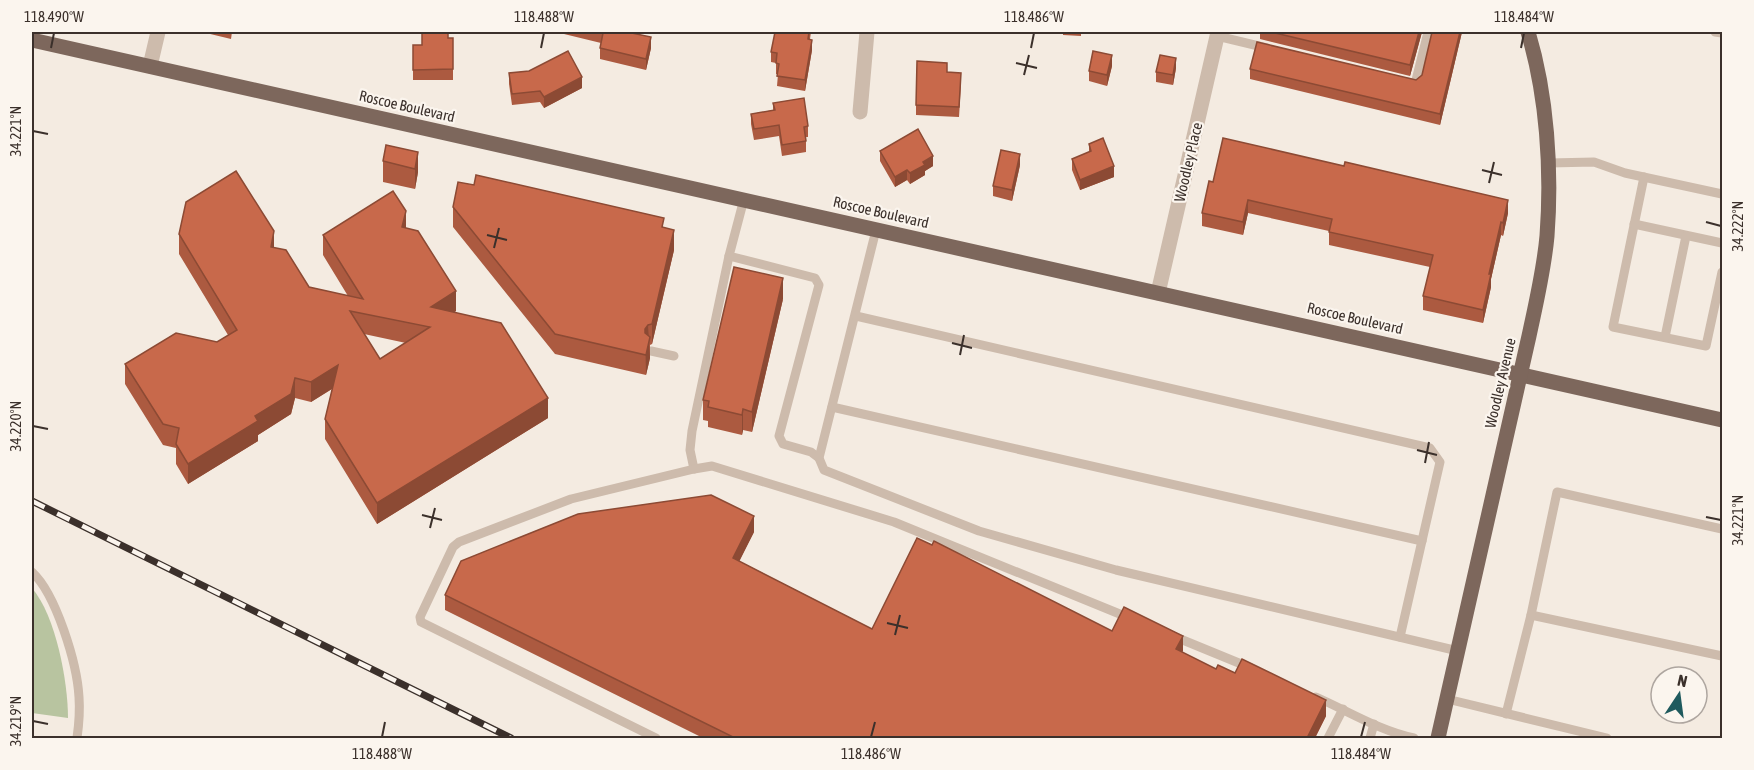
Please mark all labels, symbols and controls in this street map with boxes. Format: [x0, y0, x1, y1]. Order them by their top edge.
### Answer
text: 118.490°W [24, 8, 84, 25]
text: 118.488°W [514, 8, 574, 25]
text: 118.486°W [1004, 8, 1064, 25]
text: 118.484°W [1494, 8, 1554, 25]
street label: Roscoe Boulevard [357, 87, 457, 125]
text: 34.221°N [7, 106, 24, 156]
street label: Woodley Place [1171, 120, 1205, 203]
street label: Roscoe Boulevard [831, 193, 931, 231]
text: 34.222°N [1729, 201, 1746, 251]
street label: Roscoe Boulevard [1305, 299, 1405, 337]
street label: Woodley Avenue [1481, 336, 1519, 430]
text: 34.220°N [7, 401, 24, 451]
text: 34.221°N [1729, 495, 1746, 545]
north arrow [1649, 665, 1709, 725]
text: N [1676, 671, 1689, 690]
text: 34.219°N [7, 696, 24, 746]
text: 118.488°W [352, 745, 412, 762]
text: 118.486°W [841, 745, 901, 762]
text: 118.484°W [1331, 745, 1391, 762]

